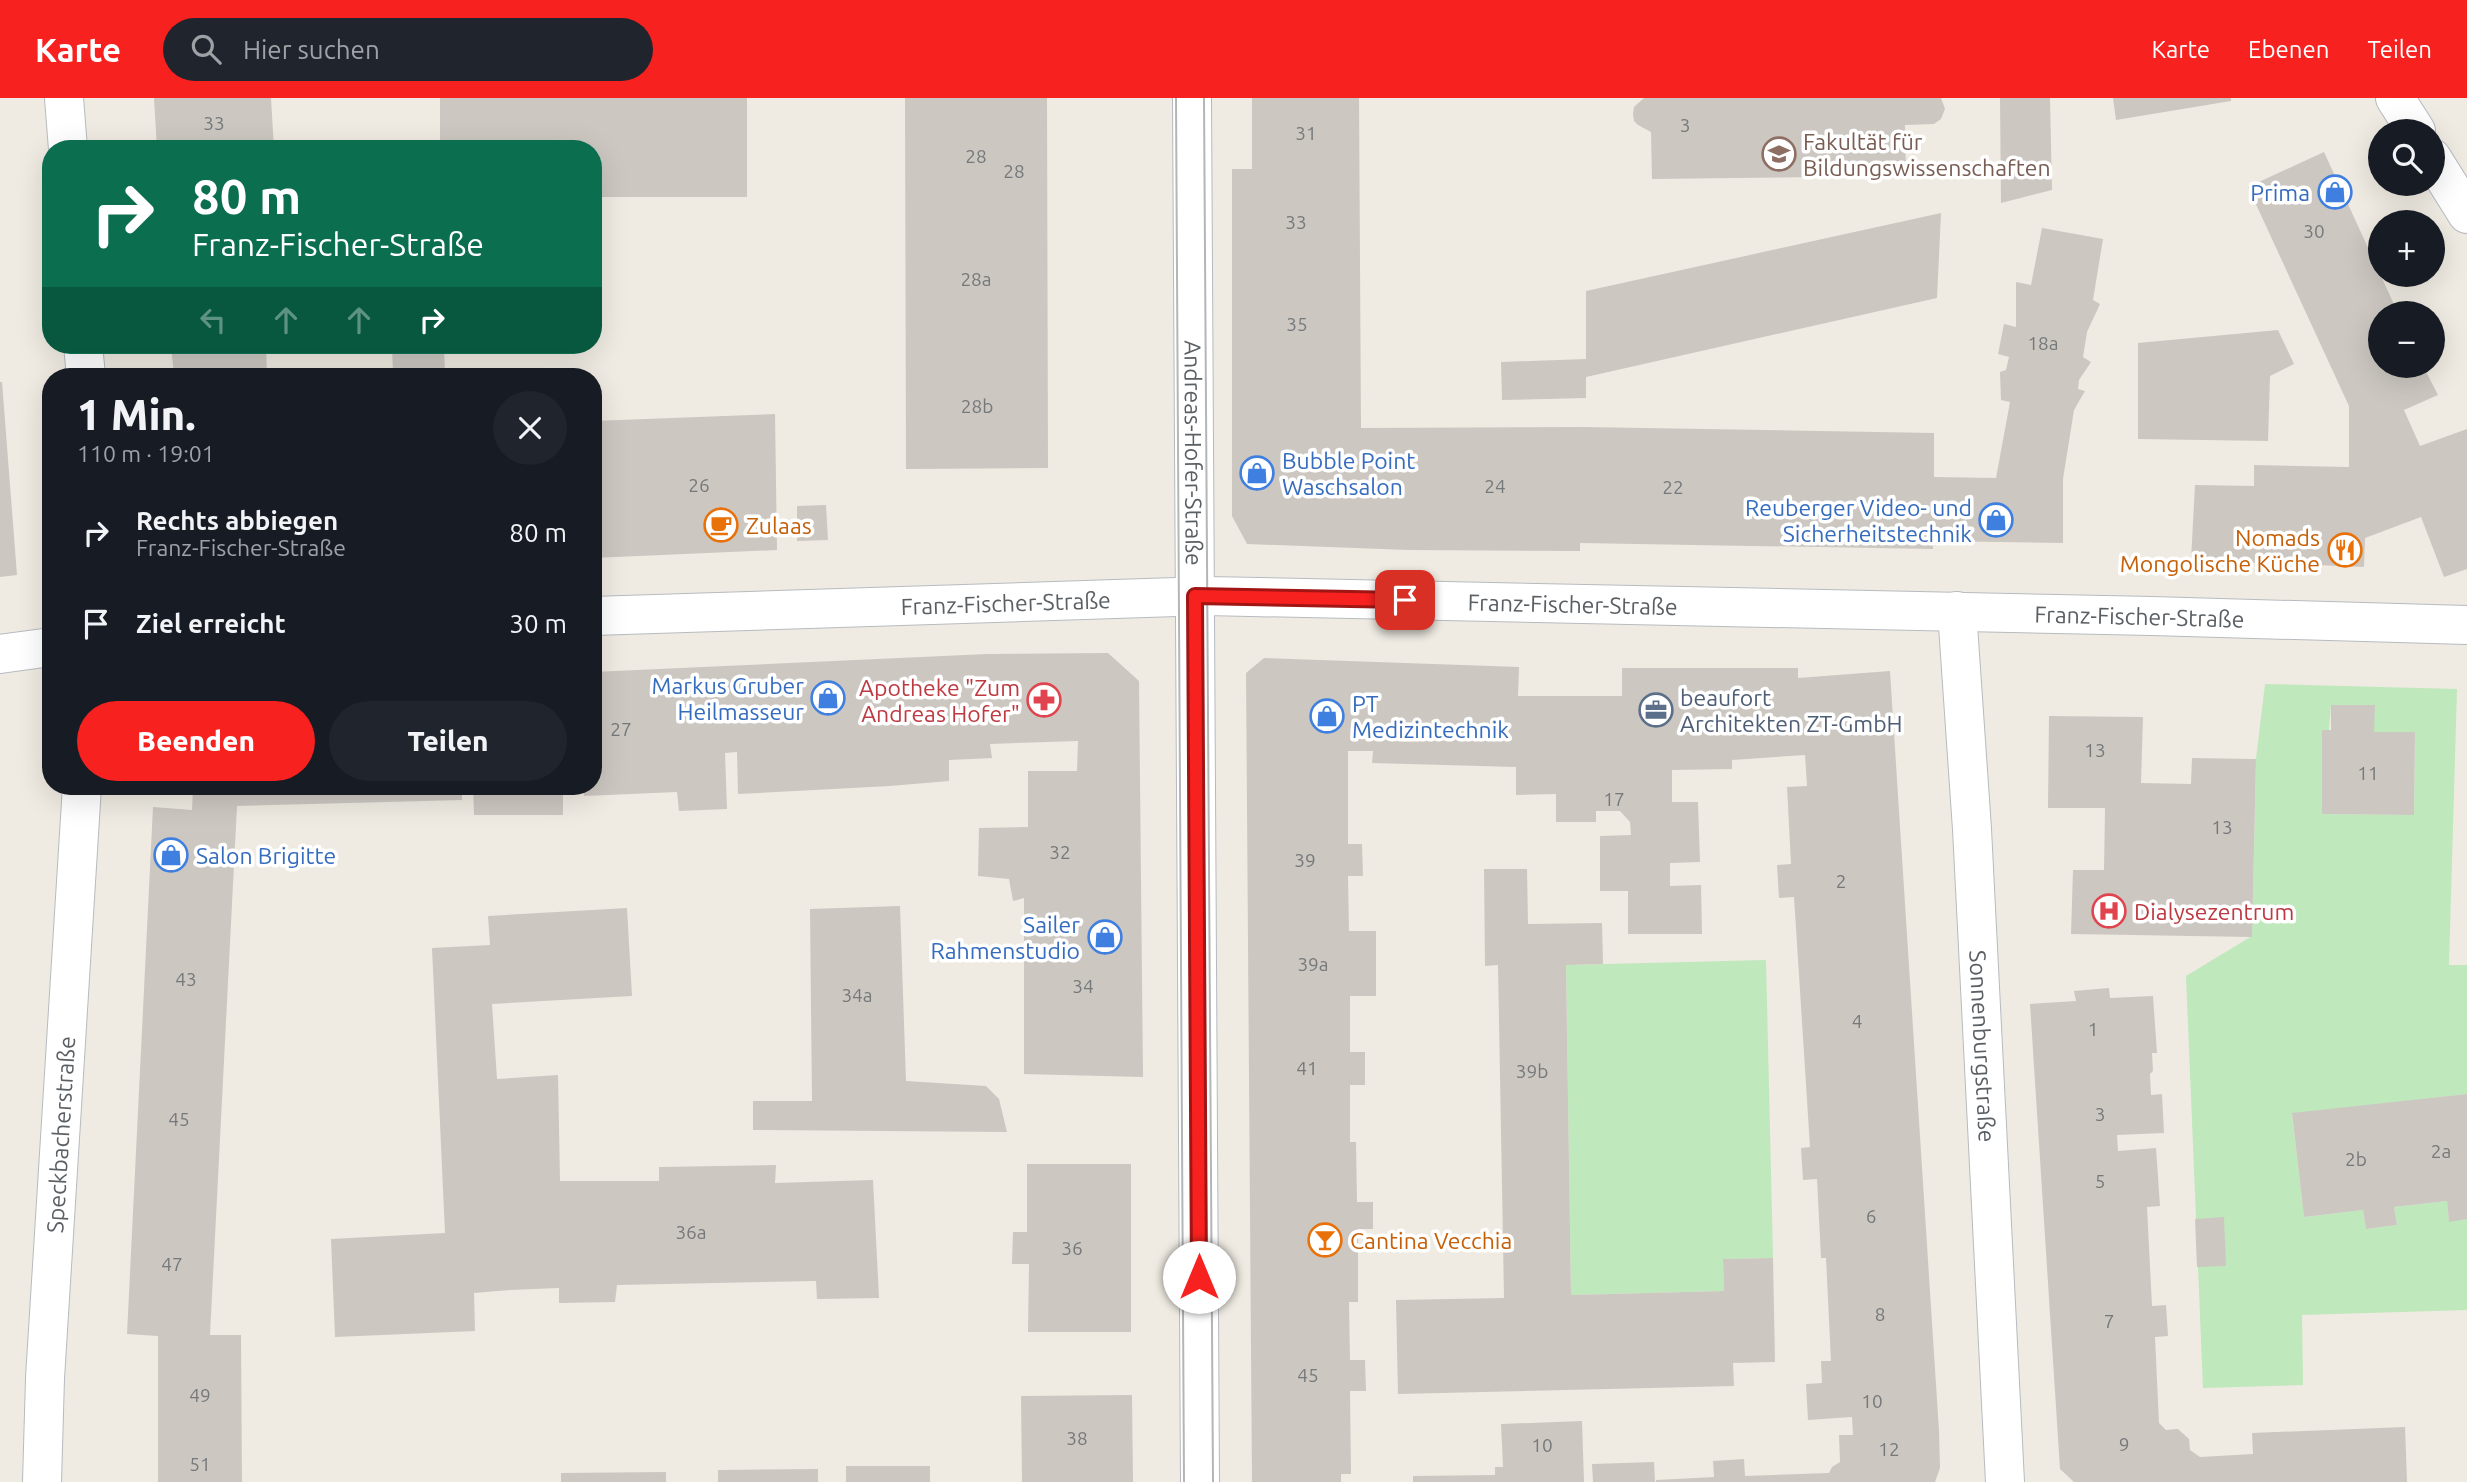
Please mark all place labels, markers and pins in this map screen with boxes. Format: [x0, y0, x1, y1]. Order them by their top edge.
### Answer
place label: Fakultät für Bildungswissenschaften [1803, 129, 2051, 180]
school or university icon: Fakultät für Bildungswissenschaften [1760, 135, 1798, 173]
shop icon: Prima [2316, 173, 2354, 211]
place label: Prima [2250, 180, 2310, 205]
place label: Bubble Point Waschsalon [1282, 448, 1415, 499]
shop icon: Bubble Point Waschsalon [1238, 454, 1276, 492]
place label: Reuberger Video- und Sicherheitstechnik [1745, 495, 1972, 546]
shop icon: Reuberger Video- und Sicherheitstechnik [1977, 501, 2015, 539]
cafe icon: Zulaas [702, 506, 740, 544]
place label: Zulaas [746, 513, 812, 538]
place label: Nomads Mongolische Küche [2120, 525, 2320, 576]
restaurant icon: Nomads Mongolische Küche [2326, 531, 2364, 569]
pin [1375, 570, 1435, 630]
place label: Markus Gruber Heilmasseur [652, 673, 804, 724]
place label: Apotheke "Zum Andreas Hofer" [859, 675, 1020, 726]
shop icon: Markus Gruber Heilmasseur [809, 679, 847, 717]
pharmacy icon: Apotheke "Zum Andreas Hofer" [1025, 681, 1063, 719]
place label: beaufort Architekten ZT-GmbH [1680, 685, 1903, 736]
place label: PT Medizintechnik [1352, 691, 1509, 742]
office icon: beaufort Architekten ZT-GmbH [1637, 691, 1675, 729]
shop icon: PT Medizintechnik [1308, 697, 1346, 735]
shop icon: Salon Brigitte [152, 836, 190, 874]
place label: Salon Brigitte [196, 843, 336, 868]
hospital icon: Dialysezentrum [2090, 892, 2128, 930]
place label: Dialysezentrum [2134, 899, 2294, 924]
place label: Sailer Rahmenstudio [930, 912, 1080, 963]
shop icon: Sailer Rahmenstudio [1086, 918, 1124, 956]
bar icon: Cantina Vecchia [1306, 1221, 1344, 1259]
place label: Cantina Vecchia [1350, 1228, 1512, 1253]

